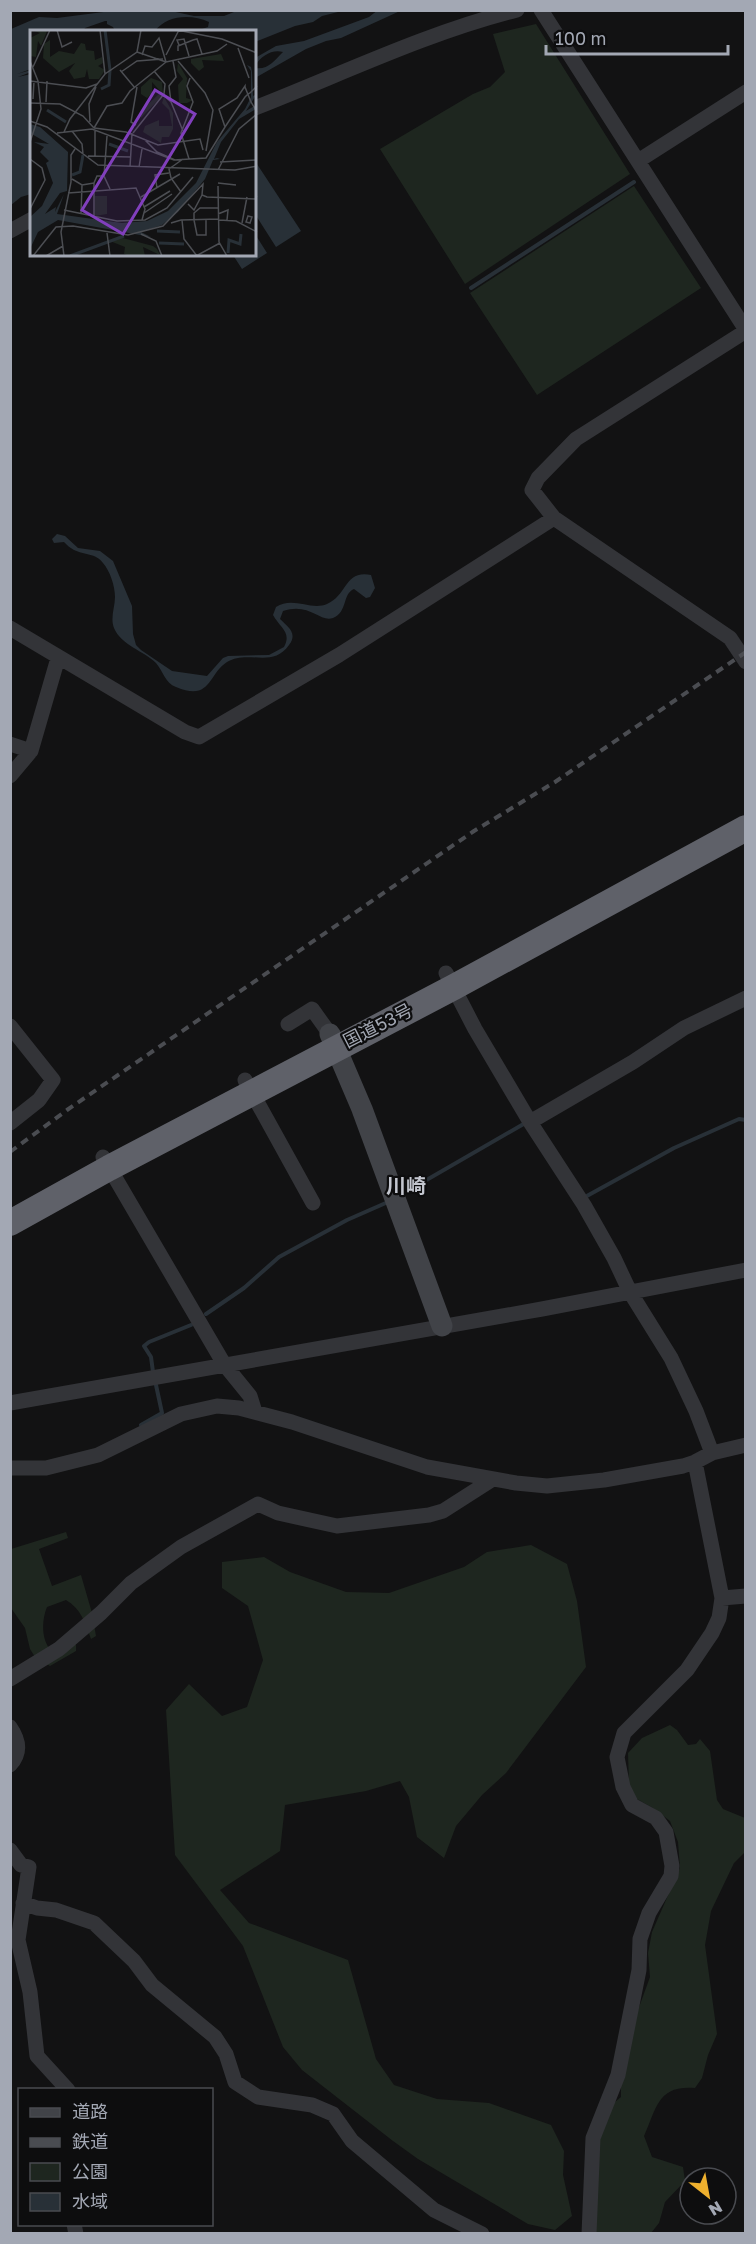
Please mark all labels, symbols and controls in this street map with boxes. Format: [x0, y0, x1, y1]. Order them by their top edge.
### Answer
scale bar [546, 18, 728, 56]
text: 100 m [555, 27, 606, 49]
inset map [30, 30, 256, 256]
street label: 国道53号 [339, 998, 416, 1052]
district label: 川崎 [386, 1173, 426, 1197]
legend [18, 2088, 213, 2226]
text: 道路 [72, 2100, 108, 2122]
text: 鉄道 [72, 2130, 108, 2152]
text: 公園 [72, 2160, 108, 2182]
north arrow [678, 2166, 738, 2226]
text: 水域 [72, 2190, 108, 2212]
text: N [705, 2197, 726, 2221]

